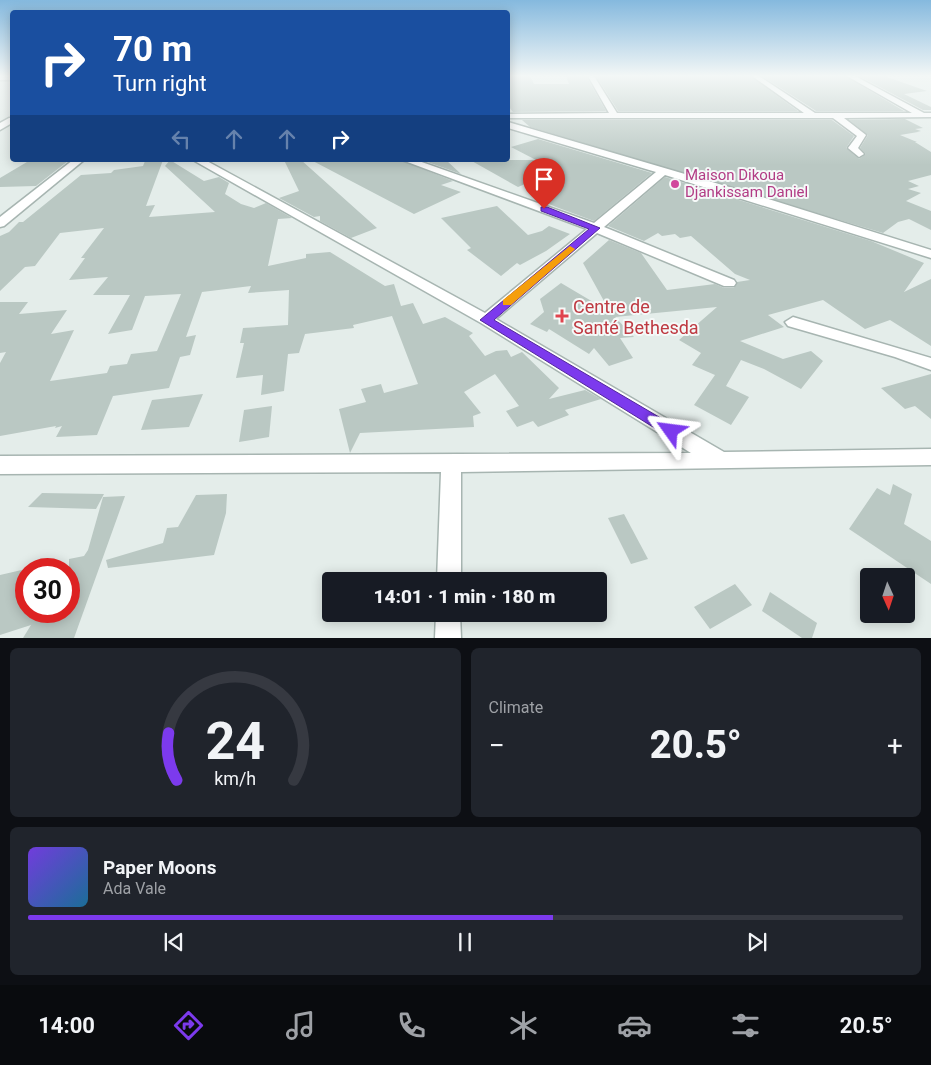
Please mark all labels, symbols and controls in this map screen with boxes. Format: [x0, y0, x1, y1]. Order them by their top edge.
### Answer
text: 70 m [113, 29, 192, 70]
icon: right [30, 30, 95, 95]
text: Turn right [113, 71, 207, 96]
icon: left [167, 125, 195, 153]
icon: ahead [220, 125, 248, 153]
icon: ahead [273, 125, 301, 153]
icon: right [326, 125, 354, 153]
pin [523, 158, 565, 209]
icon: arrive [530, 165, 558, 193]
place label: Maison Dikoua Djankissam Daniel [685, 166, 808, 201]
marker: Maison Dikoua Djankissam Daniel [669, 178, 681, 190]
place label: Centre de Santé Bethesda [573, 296, 699, 338]
marker: Centre de Santé Bethesda [555, 309, 569, 323]
position arrow [644, 404, 696, 456]
speed limit sign: 30 [15, 558, 80, 623]
north arrow [860, 568, 915, 622]
map controls [860, 568, 915, 623]
text: 14:01 · 1 min · 180 m [373, 585, 556, 608]
text: Climate [489, 698, 543, 717]
text: 24 [205, 711, 265, 772]
text: 20.5° [650, 723, 742, 767]
text: − [489, 729, 505, 762]
text: + [887, 729, 903, 762]
text: km/h [214, 768, 256, 789]
text: Paper Moons [103, 856, 216, 879]
text: Ada Vale [103, 879, 166, 898]
icon: previous [160, 928, 188, 956]
icon: pause [451, 928, 479, 956]
icon: next [743, 928, 771, 956]
icon: directions [171, 1008, 206, 1043]
icon: music [283, 1008, 318, 1043]
icon: phone [394, 1008, 429, 1043]
icon: climate [506, 1008, 541, 1043]
icon: car [617, 1008, 652, 1043]
icon: filters [728, 1008, 763, 1043]
text: 14:00 [38, 1013, 95, 1038]
text: 20.5° [840, 1013, 893, 1038]

